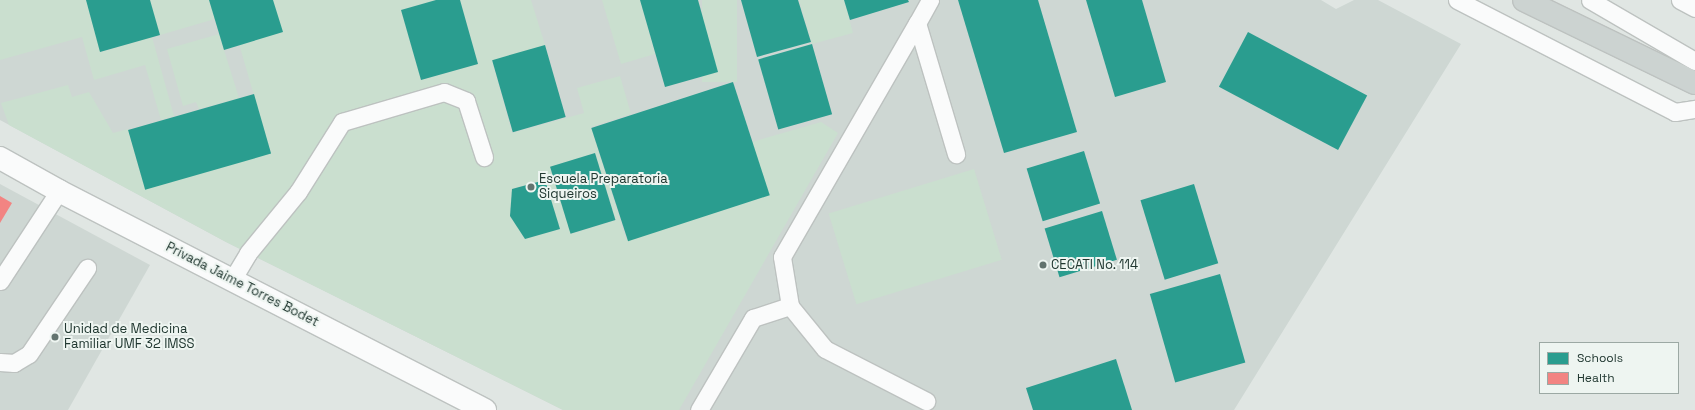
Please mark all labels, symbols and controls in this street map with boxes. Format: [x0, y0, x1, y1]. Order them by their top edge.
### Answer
place label: Escuela Preparatoria Siqueiros [539, 172, 668, 203]
marker: Escuela Preparatoria Siqueiros [526, 182, 536, 192]
street label: Privada Jaime Torres Bodet [163, 240, 321, 330]
place label: CECATI No. 114 [1051, 257, 1138, 273]
marker: CECATI No. 114 [1038, 260, 1048, 270]
place label: Unidad de Medicina Familiar UMF 32 IMSS [64, 322, 195, 353]
marker: Unidad de Medicina Familiar UMF 32 IMSS [49, 331, 61, 343]
legend [1539, 342, 1679, 394]
text: Schools [1577, 350, 1623, 366]
text: Health [1577, 370, 1615, 386]

